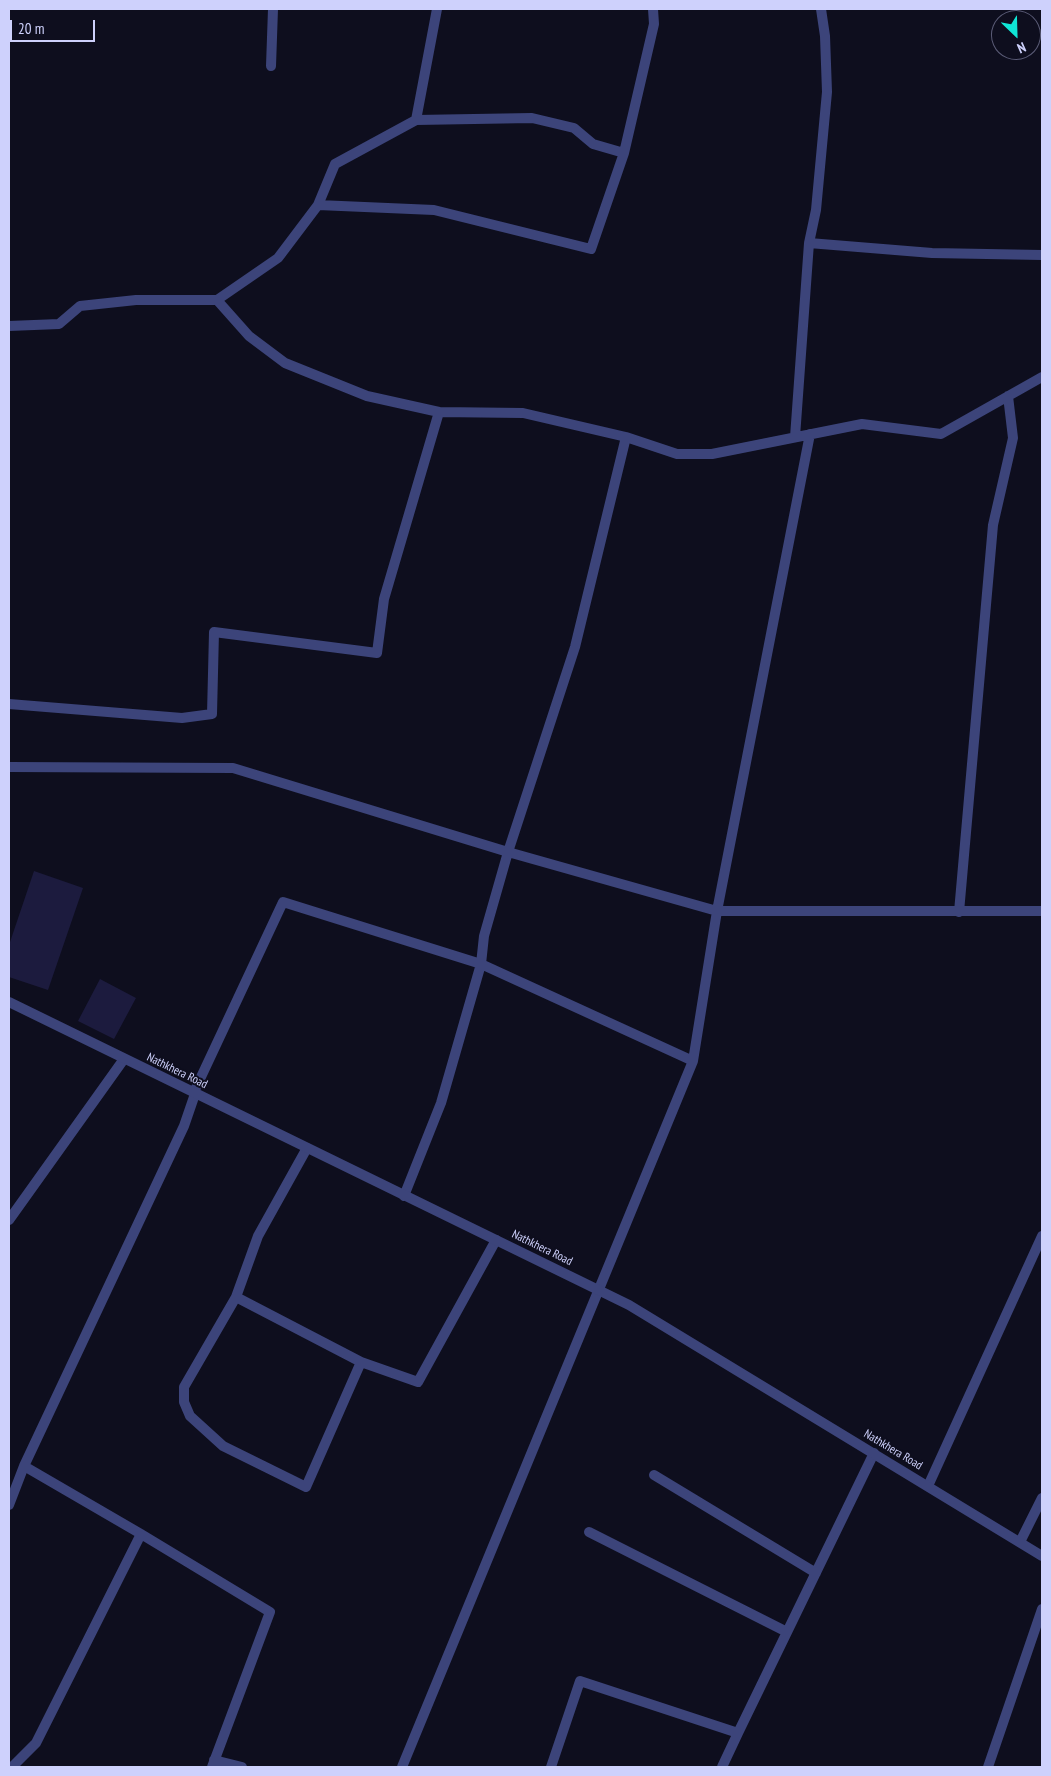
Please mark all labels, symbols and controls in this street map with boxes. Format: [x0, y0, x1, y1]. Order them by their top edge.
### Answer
scale bar [12, 10, 98, 42]
north arrow [991, 10, 1041, 60]
text: 20 m [18, 19, 44, 38]
text: N [1015, 38, 1029, 58]
street label: Nathkhera Road [144, 1050, 210, 1092]
street label: Nathkhera Road [509, 1227, 575, 1269]
street label: Nathkhera Road [861, 1427, 925, 1473]

